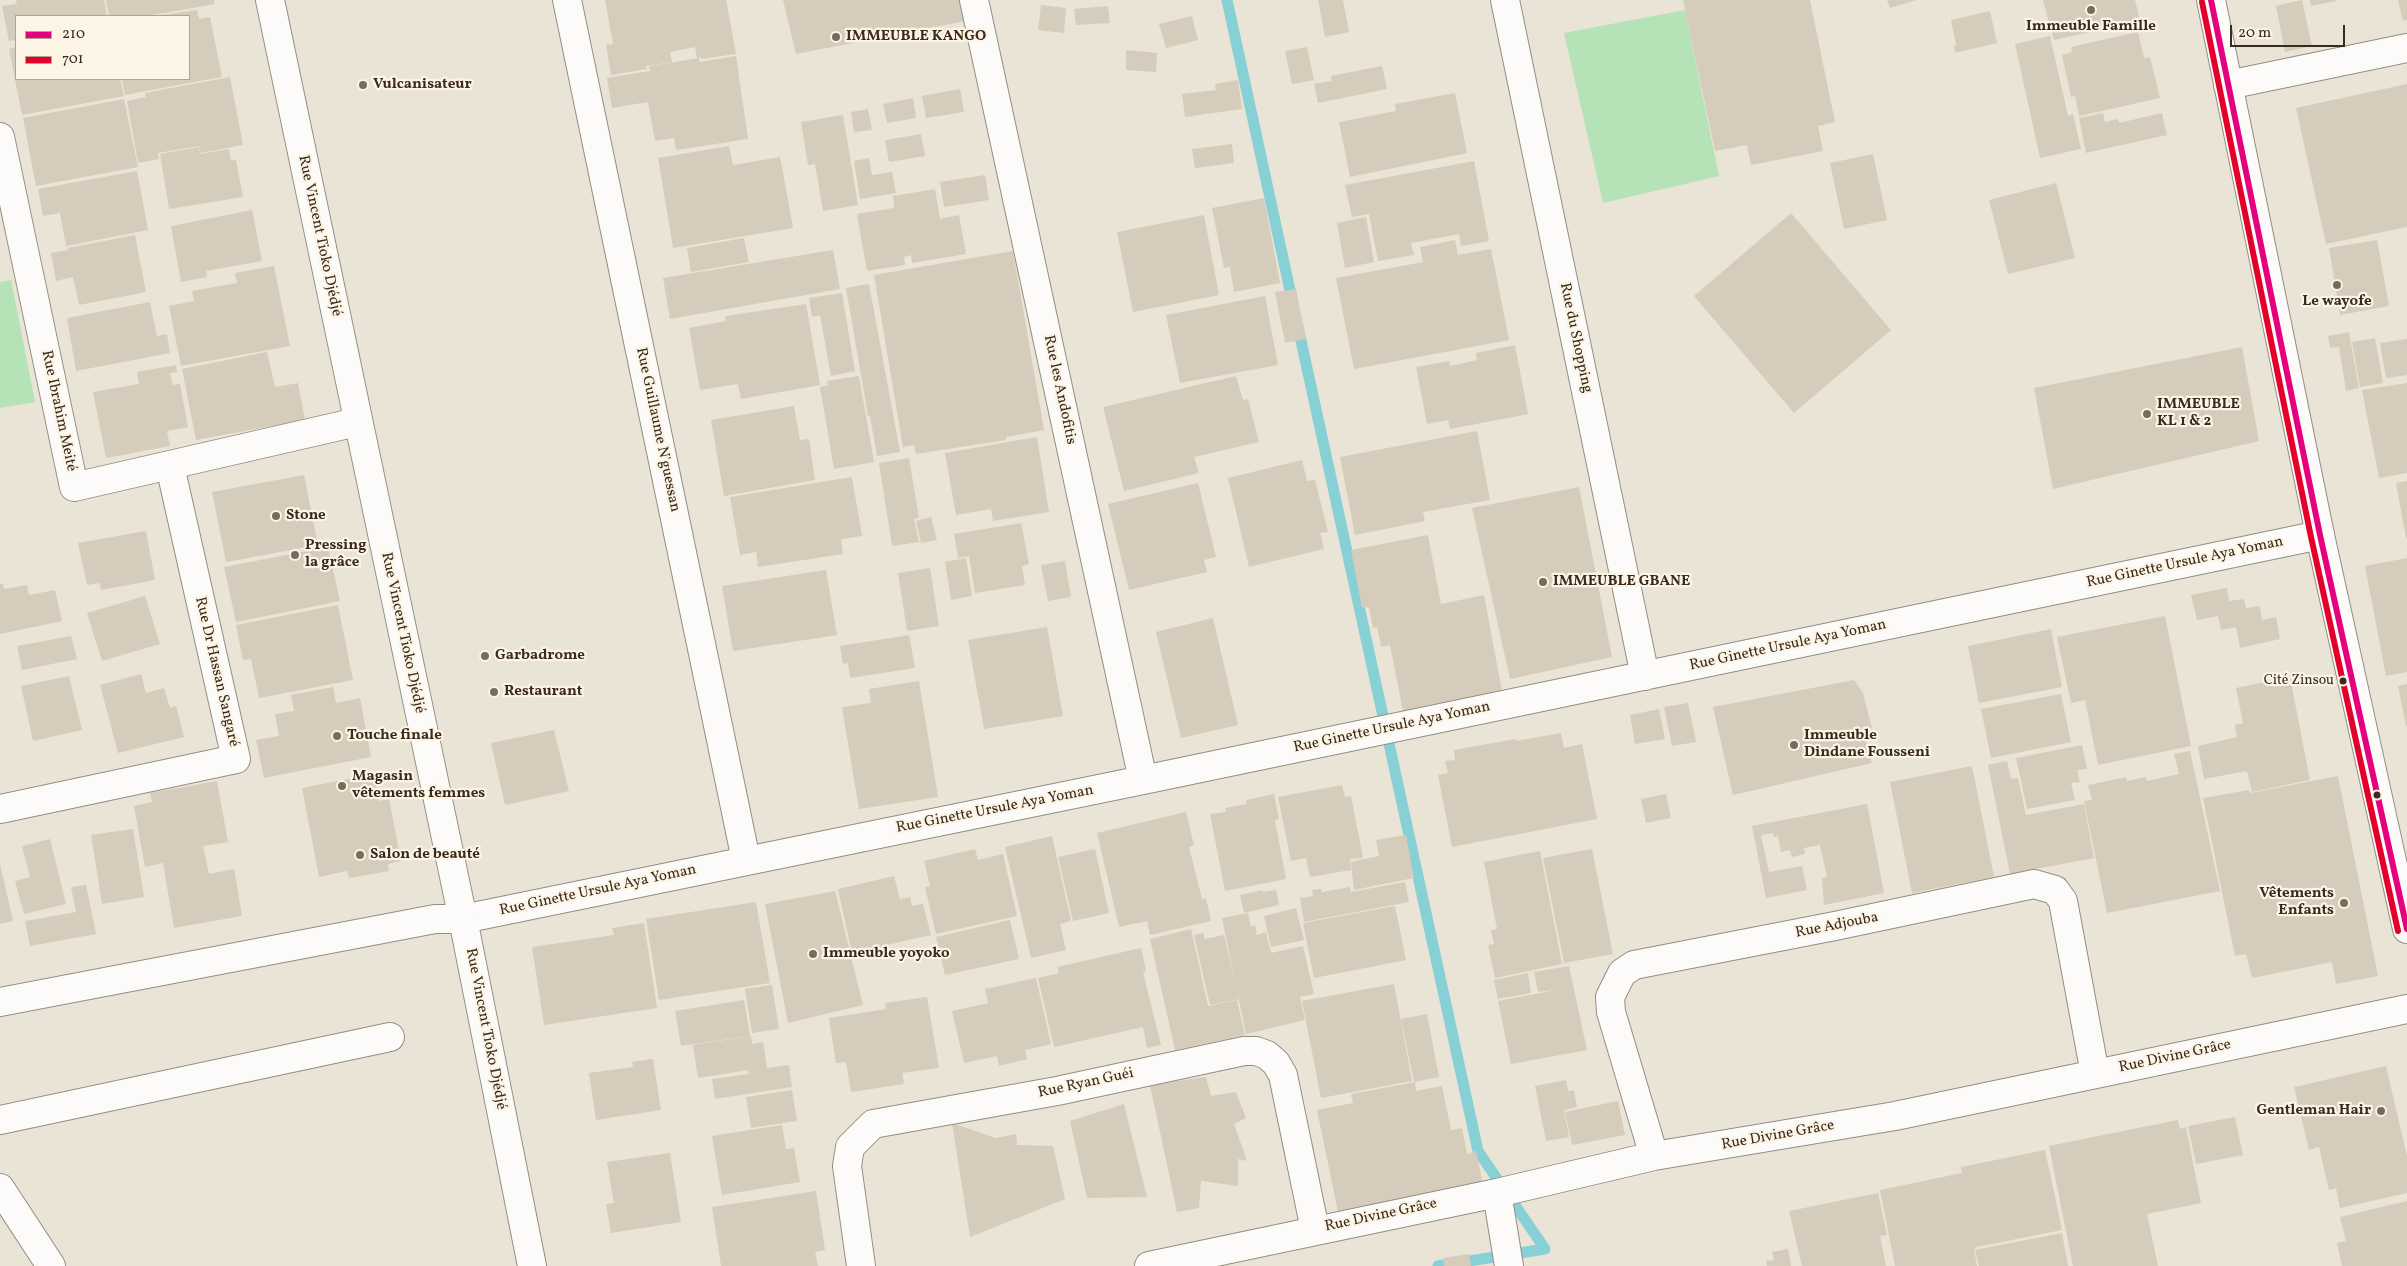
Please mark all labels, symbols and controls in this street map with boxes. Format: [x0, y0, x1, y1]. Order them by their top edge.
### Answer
marker: Immeuble Famille [2085, 4, 2097, 16]
legend [15, 15, 190, 80]
scale bar [2232, 15, 2347, 47]
place label: Immeuble Famille [2026, 18, 2156, 36]
text: 20 m [2238, 23, 2271, 44]
text: 210 [62, 24, 85, 45]
place label: IMMEUBLE KANGO [846, 28, 986, 46]
marker: IMMEUBLE KANGO [830, 31, 842, 43]
text: 701 [62, 49, 84, 70]
place label: Vulcanisateur [373, 76, 472, 94]
marker: Vulcanisateur [357, 79, 369, 91]
street label: Rue Vincent Tioko Djédjé [293, 154, 345, 318]
marker: Le wayofe [2331, 279, 2343, 291]
street label: Rue du Shopping [1555, 281, 1595, 395]
place label: Le wayofe [2302, 293, 2372, 311]
street label: Rue les Andofitis [1039, 334, 1079, 446]
street label: Rue Guillaume N'guessan [631, 346, 683, 514]
street label: Rue Ibrahim Meité [36, 349, 80, 473]
place label: IMMEUBLE KL 1 & 2 [2157, 396, 2240, 431]
marker: IMMEUBLE KL 1 & 2 [2141, 408, 2153, 420]
place label: Stone [286, 507, 326, 525]
marker: Stone [270, 510, 282, 522]
street label: Rue Ginette Ursule Aya Yoman [2085, 533, 2285, 593]
place label: Pressing la grâce [305, 537, 366, 572]
marker: Pressing la grâce [289, 549, 301, 561]
street label: Rue Vincent Tioko Djédjé [376, 551, 428, 715]
place label: IMMEUBLE GBANE [1553, 573, 1690, 591]
marker: IMMEUBLE GBANE [1537, 576, 1549, 588]
street label: Rue Dr Hassan Sangaré [190, 595, 242, 749]
street label: Rue Ginette Ursule Aya Yoman [1688, 616, 1888, 676]
place label: Garbadrome [495, 647, 585, 665]
marker: Garbadrome [479, 650, 491, 662]
place label: Cité Zinsou [2264, 673, 2334, 689]
marker: Cité Zinsou [2338, 676, 2348, 686]
place label: Restaurant [504, 683, 582, 701]
marker: Restaurant [488, 686, 500, 698]
street label: Rue Ginette Ursule Aya Yoman [1292, 698, 1492, 758]
place label: Touche finale [347, 727, 442, 745]
place label: Immeuble Dindane Fousseni [1804, 727, 1930, 762]
marker: Touche finale [331, 730, 343, 742]
marker: Immeuble Dindane Fousseni [1788, 739, 1800, 751]
place label: Magasin vêtements femmes [352, 768, 485, 803]
marker: Magasin vêtements femmes [336, 780, 348, 792]
street label: Rue Ginette Ursule Aya Yoman [895, 782, 1095, 838]
unlabelled marker [2372, 790, 2382, 800]
place label: Salon de beauté [370, 846, 480, 864]
marker: Salon de beauté [354, 849, 366, 861]
street label: Rue Ginette Ursule Aya Yoman [498, 861, 698, 921]
place label: Vêtements Enfants [2259, 885, 2334, 920]
marker: Vêtements Enfants [2338, 897, 2350, 909]
street label: Rue Adjouba [1794, 909, 1880, 943]
place label: Immeuble yoyoko [823, 945, 950, 963]
street label: Rue Vincent Tioko Djédjé [460, 947, 510, 1111]
marker: Immeuble yoyoko [807, 948, 819, 960]
street label: Rue Divine Grâce [2117, 1036, 2233, 1078]
street label: Rue Ryan Guéi [1037, 1065, 1135, 1103]
place label: Gentleman Hair [2257, 1102, 2371, 1120]
marker: Gentleman Hair [2375, 1105, 2387, 1117]
street label: Rue Divine Grâce [1720, 1117, 1836, 1155]
street label: Rue Divine Grâce [1323, 1195, 1439, 1237]

